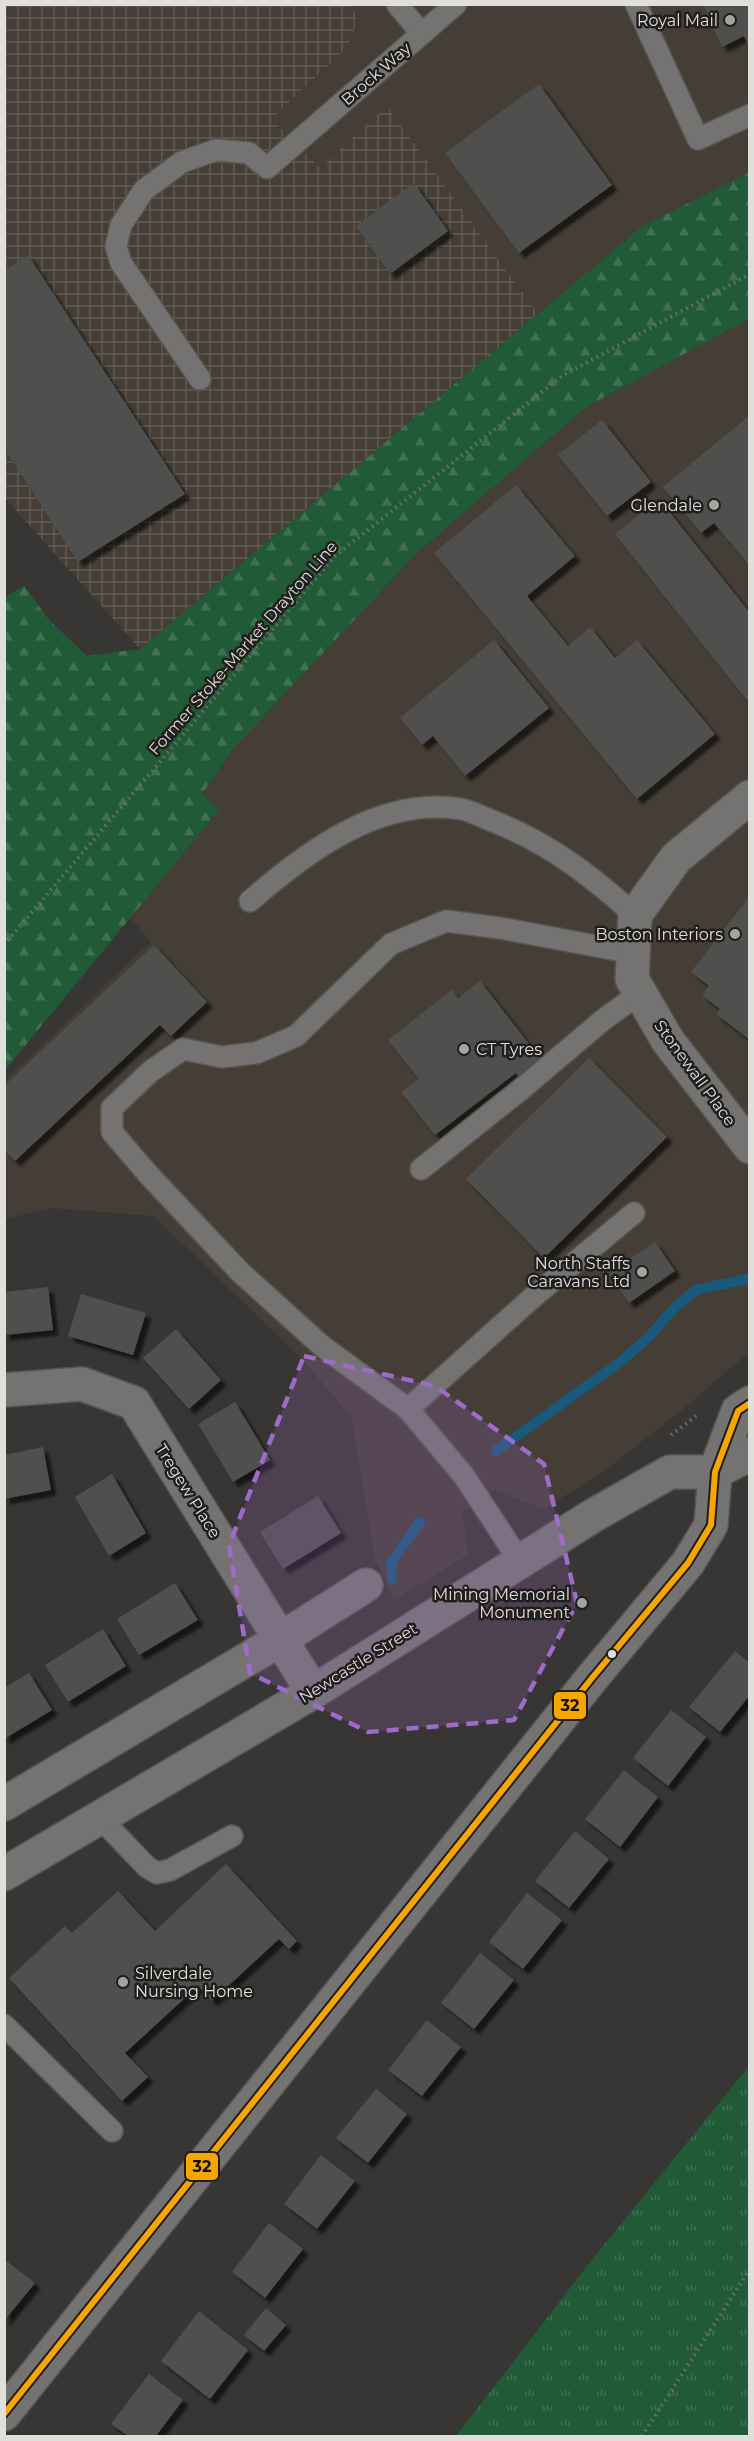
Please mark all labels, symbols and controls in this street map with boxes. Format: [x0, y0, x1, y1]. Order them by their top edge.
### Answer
place label: Royal Mail [637, 11, 718, 30]
marker: Royal Mail [723, 13, 737, 27]
street label: Brock Way [337, 39, 415, 109]
place label: Glendale [631, 496, 702, 515]
marker: Glendale [707, 498, 721, 512]
street label: Former Stoke-Market Drayton Line [145, 537, 341, 759]
place label: Boston Interiors [596, 925, 723, 944]
marker: Boston Interiors [728, 927, 742, 941]
street label: Stonewall Place [650, 1016, 740, 1130]
place label: CT Tyres [476, 1040, 542, 1059]
marker: CT Tyres [457, 1042, 471, 1056]
place label: North Staffs Caravans Ltd [527, 1254, 630, 1291]
marker: North Staffs Caravans Ltd [635, 1265, 649, 1279]
street label: Tregew Place [152, 1440, 224, 1542]
place label: Mining Memorial Monument [433, 1585, 570, 1622]
marker: Mining Memorial Monument [575, 1596, 589, 1610]
street label: Newcastle Street [295, 1619, 421, 1707]
unlabelled marker [606, 1648, 618, 1660]
line badge: 32 [553, 1691, 587, 1720]
text: 32 [560, 1696, 579, 1715]
place label: Silverdale Nursing Home [135, 1964, 253, 2001]
marker: Silverdale Nursing Home [116, 1975, 130, 1989]
line badge: 32 [185, 2152, 219, 2181]
text: 32 [192, 2157, 211, 2176]

